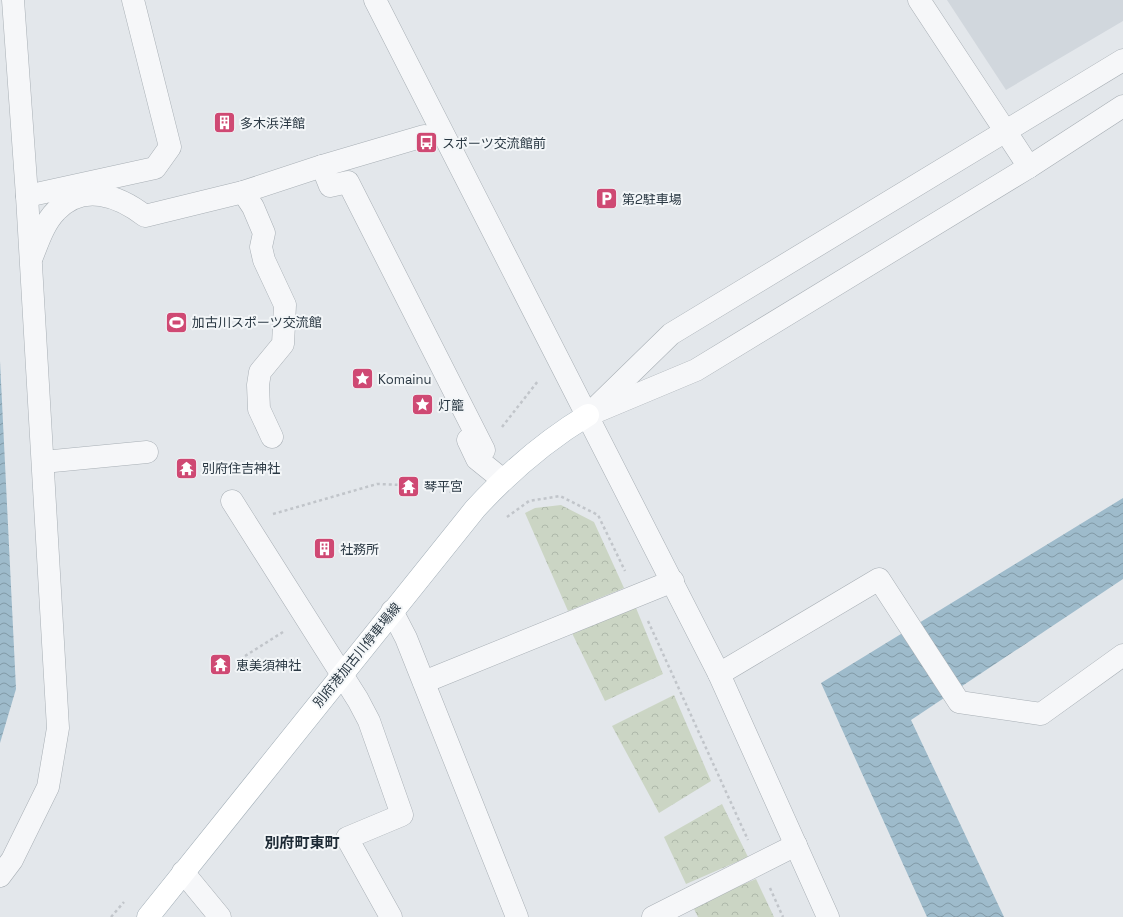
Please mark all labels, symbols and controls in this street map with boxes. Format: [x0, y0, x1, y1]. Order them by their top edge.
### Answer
building icon: 多木浜洋館 [211, 110, 237, 136]
place label: 多木浜洋館 [240, 115, 305, 132]
bus stop icon: スポーツ交流館前 [413, 130, 439, 156]
place label: スポーツ交流館前 [442, 135, 546, 152]
parking icon: 第2駐車場 [594, 186, 620, 212]
place label: 第2駐車場 [622, 191, 682, 208]
sports icon: 加古川スポーツ交流館 [163, 309, 189, 335]
place label: 加古川スポーツ交流館 [192, 314, 322, 331]
place icon: Komainu [350, 366, 376, 392]
place label: Komainu [378, 371, 431, 388]
place icon: 灯籠 [410, 392, 436, 418]
place label: 灯籠 [438, 397, 464, 414]
temple icon: 別府住吉神社 [173, 455, 199, 481]
place label: 別府住吉神社 [202, 460, 280, 477]
temple icon: 琴平宮 [395, 473, 421, 499]
place label: 琴平宮 [424, 478, 463, 495]
building icon: 社務所 [312, 536, 338, 562]
place label: 社務所 [340, 541, 379, 558]
street label: 別府港加古川停車場線 [309, 599, 405, 711]
temple icon: 恵美須神社 [208, 652, 234, 678]
place label: 恵美須神社 [236, 657, 301, 674]
district label: 別府町東町 [264, 833, 340, 852]

